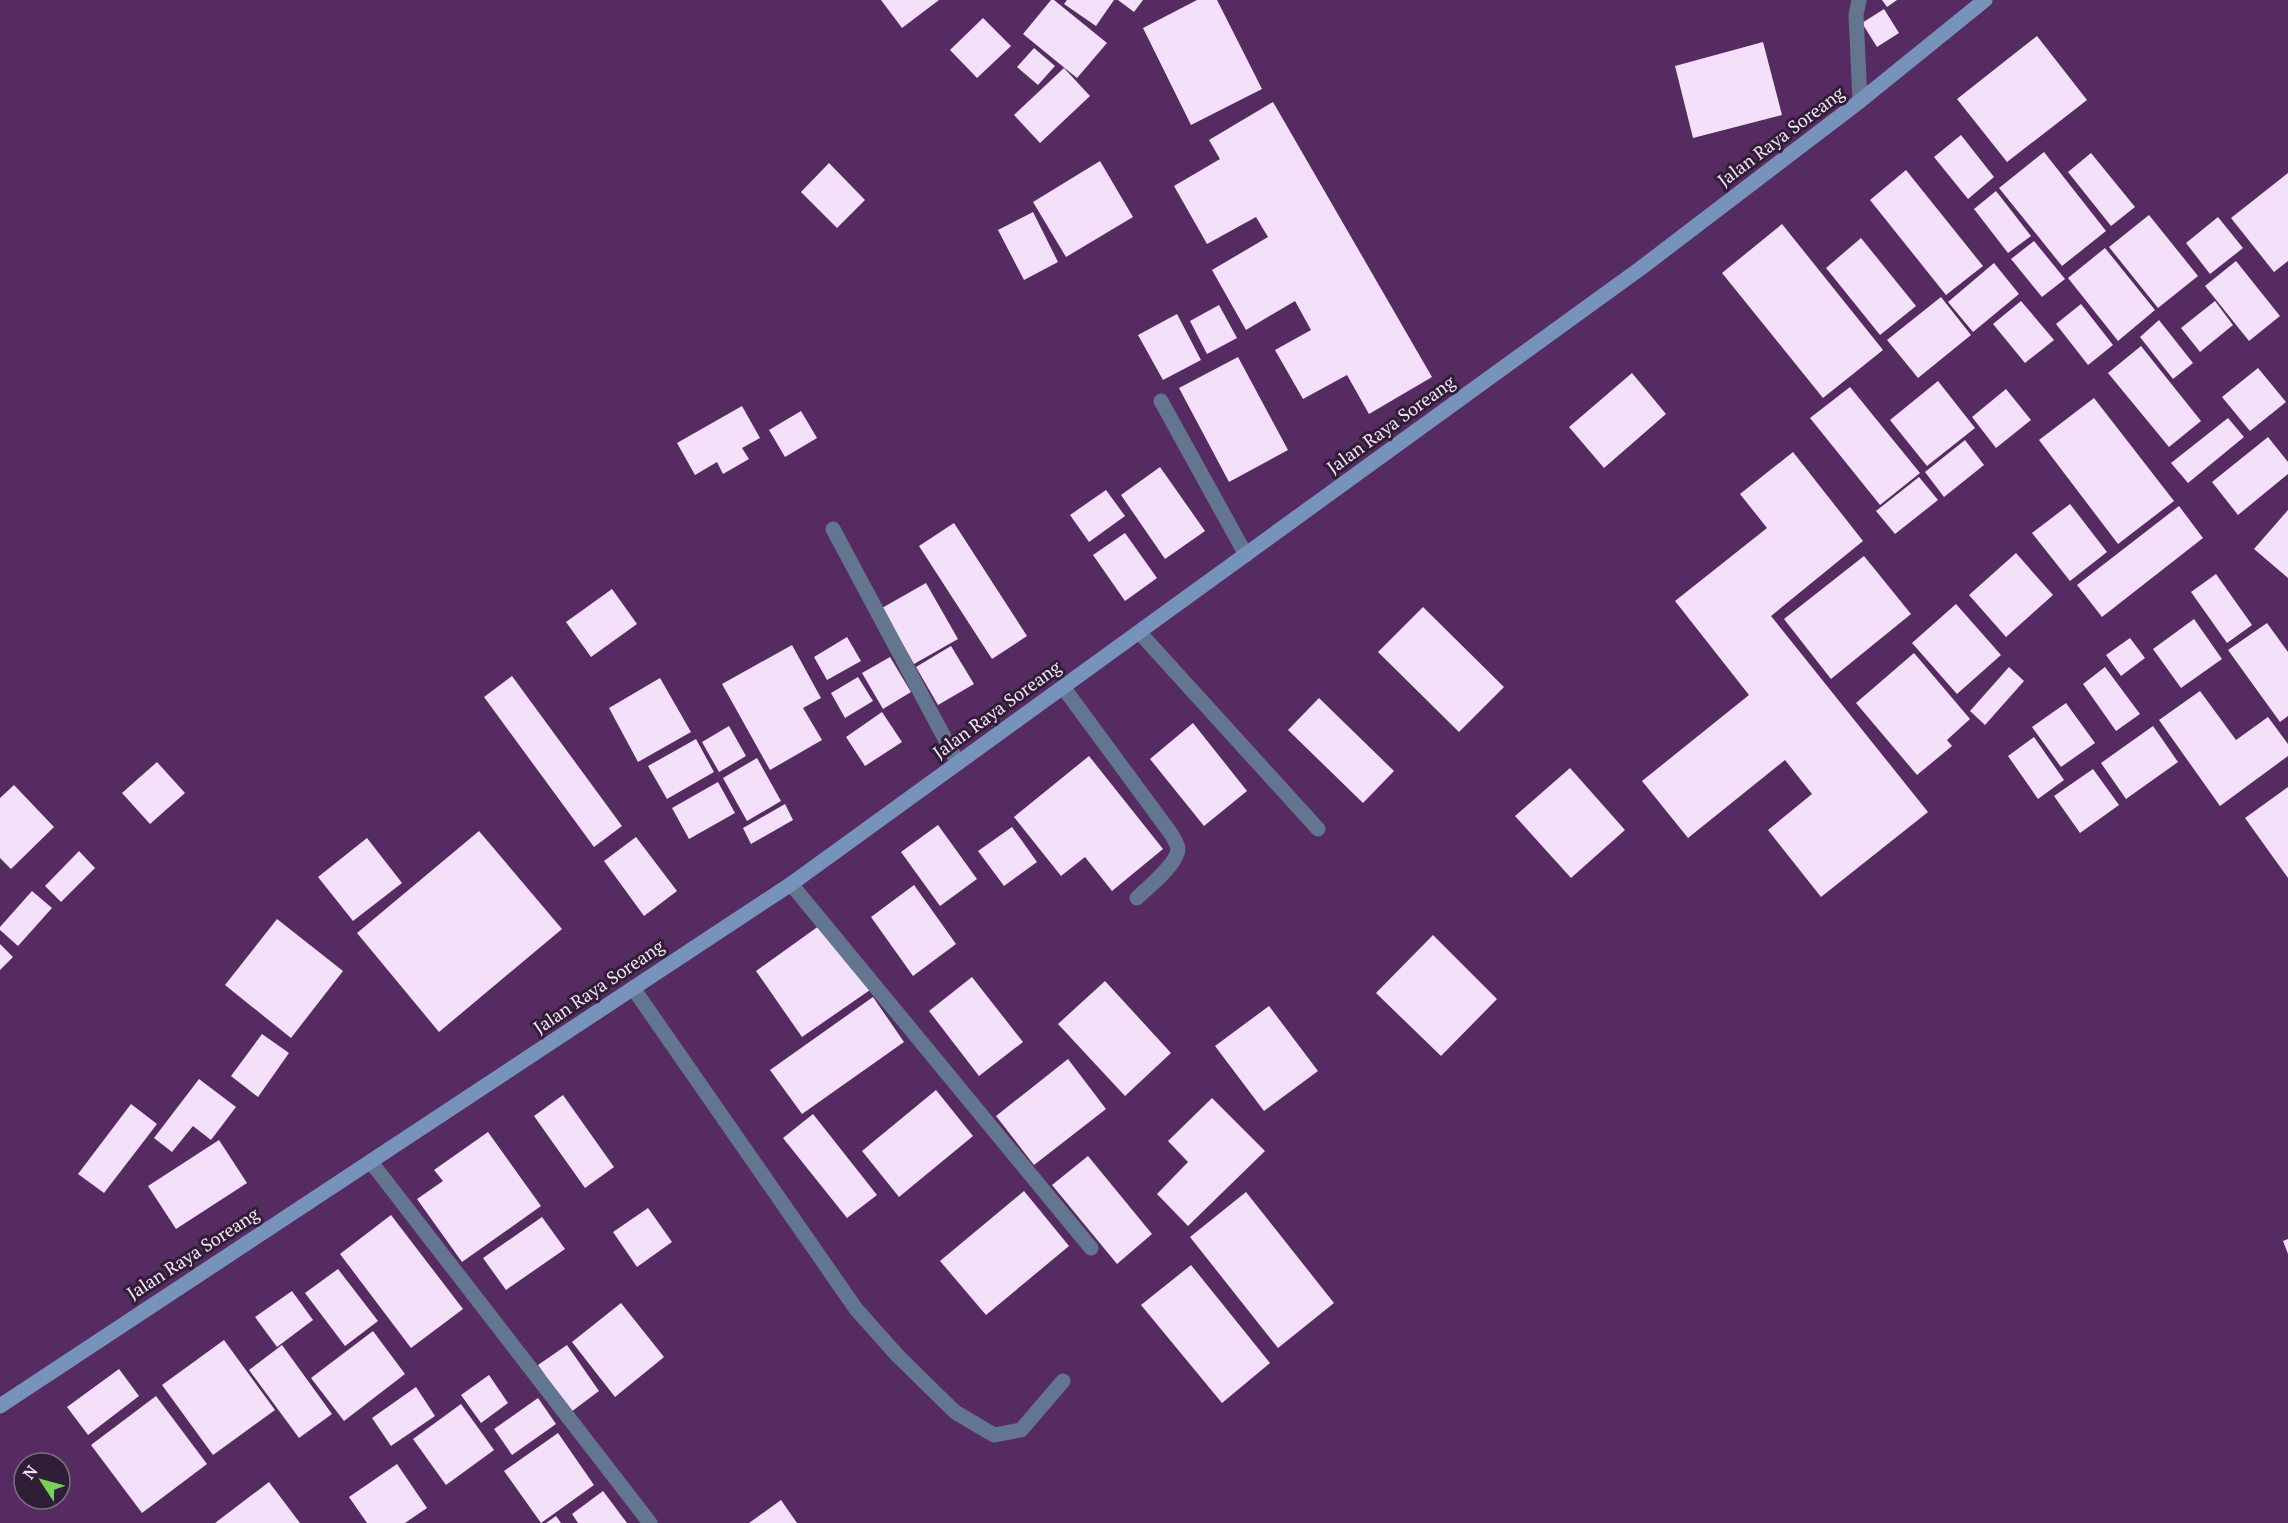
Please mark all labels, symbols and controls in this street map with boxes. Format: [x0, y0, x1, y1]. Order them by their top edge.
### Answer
street label: Jalan Raya Soreang [1712, 80, 1849, 192]
street label: Jalan Raya Soreang [1322, 369, 1460, 479]
street label: Jalan Raya Soreang [928, 654, 1066, 764]
street label: Jalan Raya Soreang [528, 933, 669, 1039]
street label: Jalan Raya Soreang [122, 1201, 263, 1305]
north arrow [12, 1451, 72, 1511]
text: N [17, 1461, 42, 1484]

